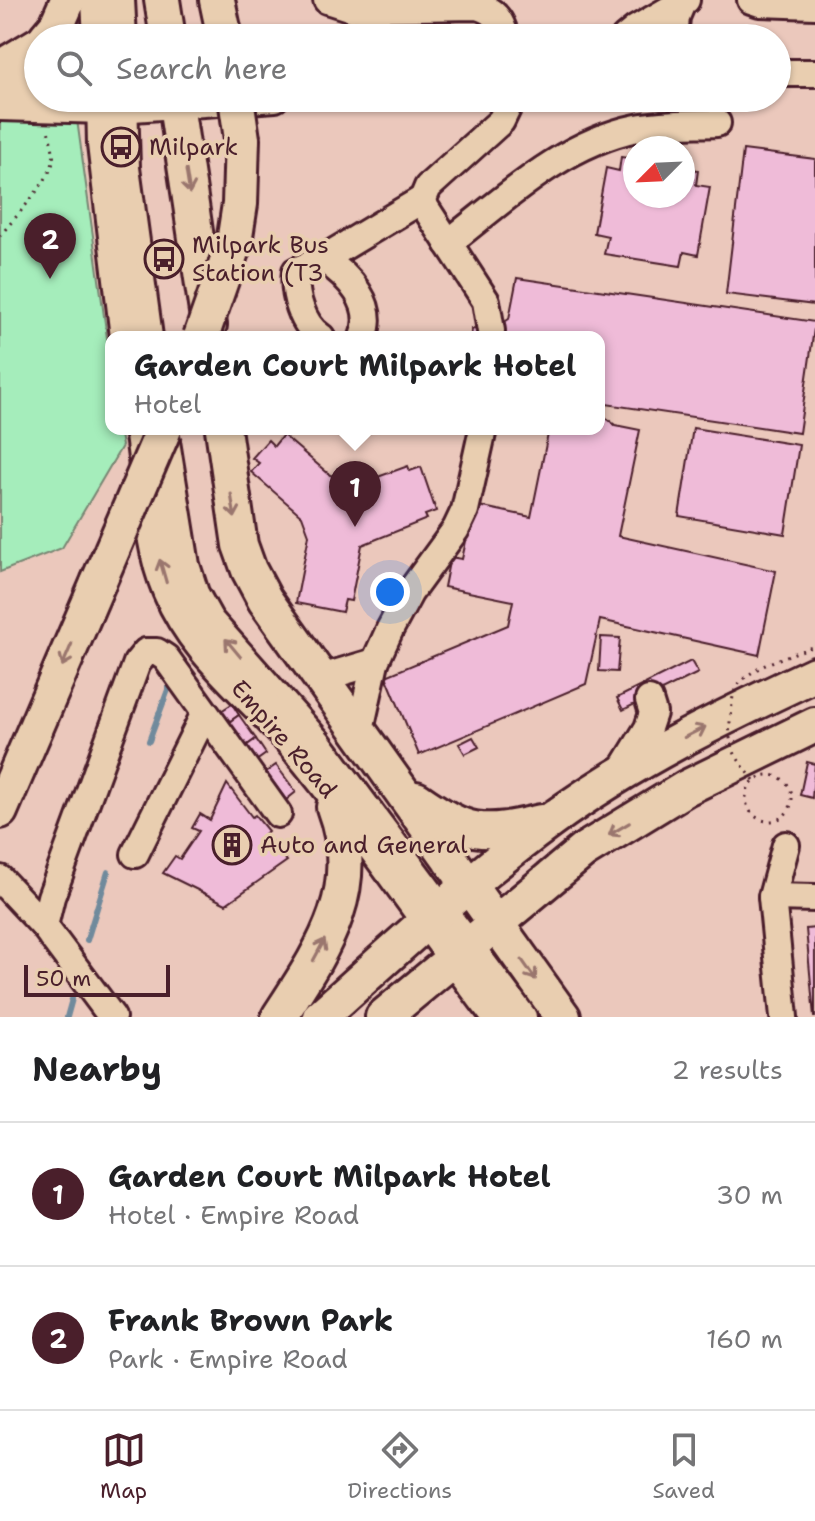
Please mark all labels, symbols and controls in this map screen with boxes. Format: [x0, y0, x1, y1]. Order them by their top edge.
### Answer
search box [24, 24, 791, 112]
icon: search [52, 46, 96, 90]
text: Search here [116, 48, 287, 89]
bus stop icon: Milpark [100, 126, 142, 168]
place label: Milpark [149, 131, 238, 163]
north arrow [623, 136, 695, 208]
one-way arrow [182, 169, 197, 195]
pin: 2 [24, 213, 76, 279]
place label: Milpark Bus Station (T3 [192, 229, 329, 289]
bus stop icon: Milpark Bus Station (T3 [143, 238, 185, 280]
popup [105, 331, 605, 435]
text: Garden Court Milpark Hotel [134, 345, 576, 386]
text: Hotel [134, 386, 201, 421]
pin: 1 [329, 461, 381, 527]
one-way arrow [226, 493, 241, 518]
one-way arrow [155, 559, 170, 585]
your location [370, 572, 410, 612]
one-way arrow [224, 638, 242, 659]
one-way arrow [59, 642, 74, 666]
street label: Empire Road [224, 673, 344, 805]
one-way arrow [682, 724, 706, 739]
one-way arrow [608, 821, 631, 837]
building icon: Auto and General [211, 824, 253, 866]
place label: Auto and General [260, 829, 468, 861]
one-way arrow [312, 939, 328, 963]
one-way arrow [521, 958, 537, 980]
scale bar [24, 961, 170, 997]
text: 50 m [36, 964, 91, 993]
text: Nearby [32, 1046, 162, 1092]
text: 2 results [671, 1052, 783, 1087]
text: Garden Court Milpark Hotel [108, 1156, 551, 1197]
text: 1 [52, 1177, 64, 1212]
text: 30 m [716, 1177, 783, 1212]
text: Hotel · Empire Road [108, 1197, 359, 1232]
text: Frank Brown Park [108, 1300, 393, 1341]
text: 2 [49, 1321, 67, 1356]
text: 160 m [706, 1321, 783, 1356]
text: Park · Empire Road [108, 1341, 348, 1376]
tab: Map [100, 1428, 147, 1505]
tab: Directions [347, 1428, 452, 1505]
tab: Saved [652, 1428, 715, 1505]

